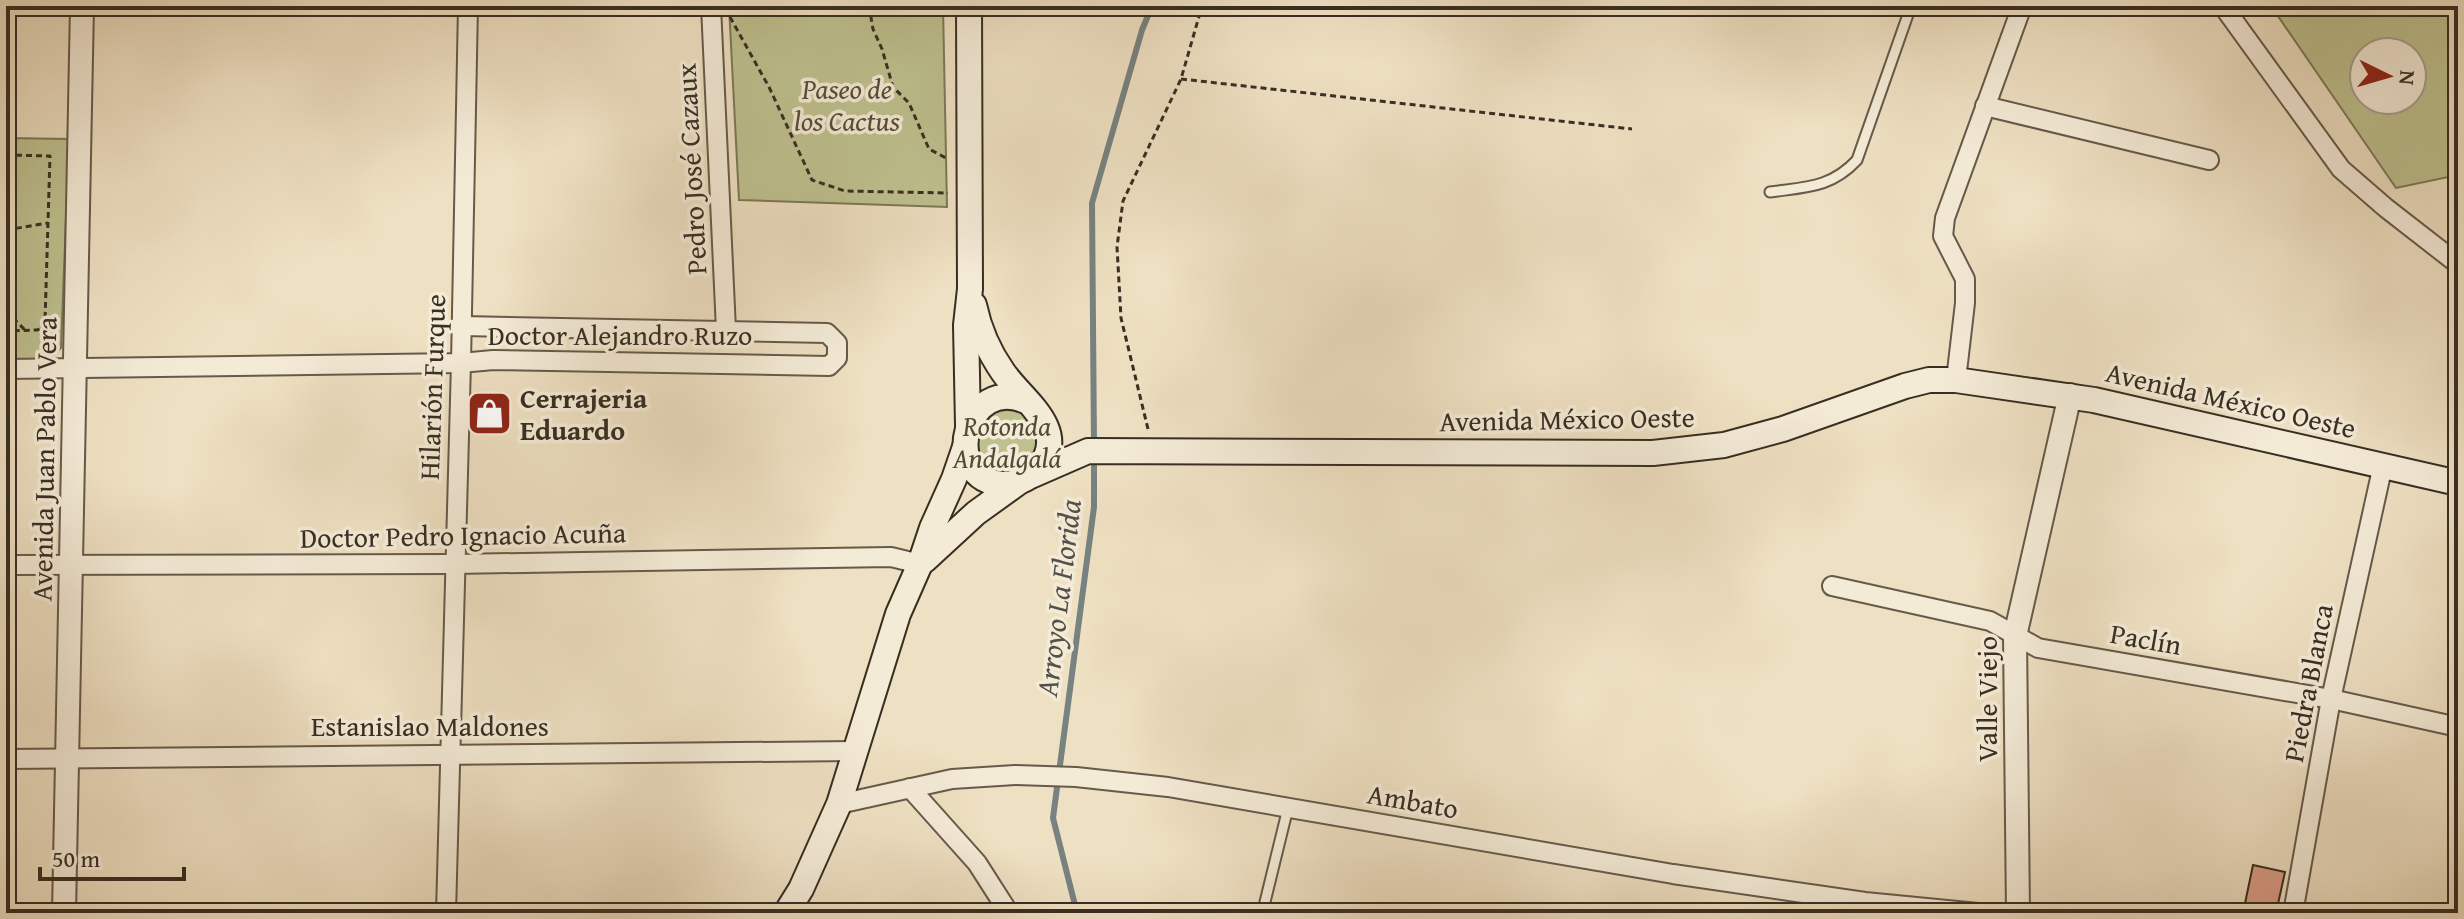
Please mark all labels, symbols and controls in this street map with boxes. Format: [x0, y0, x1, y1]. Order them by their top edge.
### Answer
north arrow [2348, 36, 2428, 116]
street label: Pedro José Cazaux [664, 62, 717, 276]
park label: Paseo de los Cactus [794, 68, 900, 141]
text: N [2391, 69, 2425, 87]
street label: Hilarión Furque [408, 293, 455, 481]
street label: Doctor Alejandro Ruzo [488, 314, 752, 355]
street label: Avenida Juan Pablo Vera [21, 316, 66, 602]
street label: Avenida México Oeste [2102, 351, 2360, 448]
place label: Cerrajeria Eduardo [520, 377, 648, 450]
shop icon: Cerrajeria Eduardo [465, 390, 513, 438]
street label: Avenida México Oeste [1439, 396, 1695, 441]
park label: Rotonda Andalgalá [952, 405, 1061, 478]
water label: Arroyo La Florida [1024, 496, 1092, 700]
street label: Doctor Pedro Ignacio Acuña [300, 511, 627, 558]
street label: Piedra Blanca [2272, 600, 2343, 765]
street label: Paclín [2107, 612, 2185, 665]
street label: Valle Viejo [1966, 636, 2007, 762]
street label: Estanislao Maldones [311, 705, 549, 746]
street label: Ambato [1364, 772, 1462, 829]
scale bar [40, 831, 184, 881]
text: 50 m [52, 841, 100, 876]

